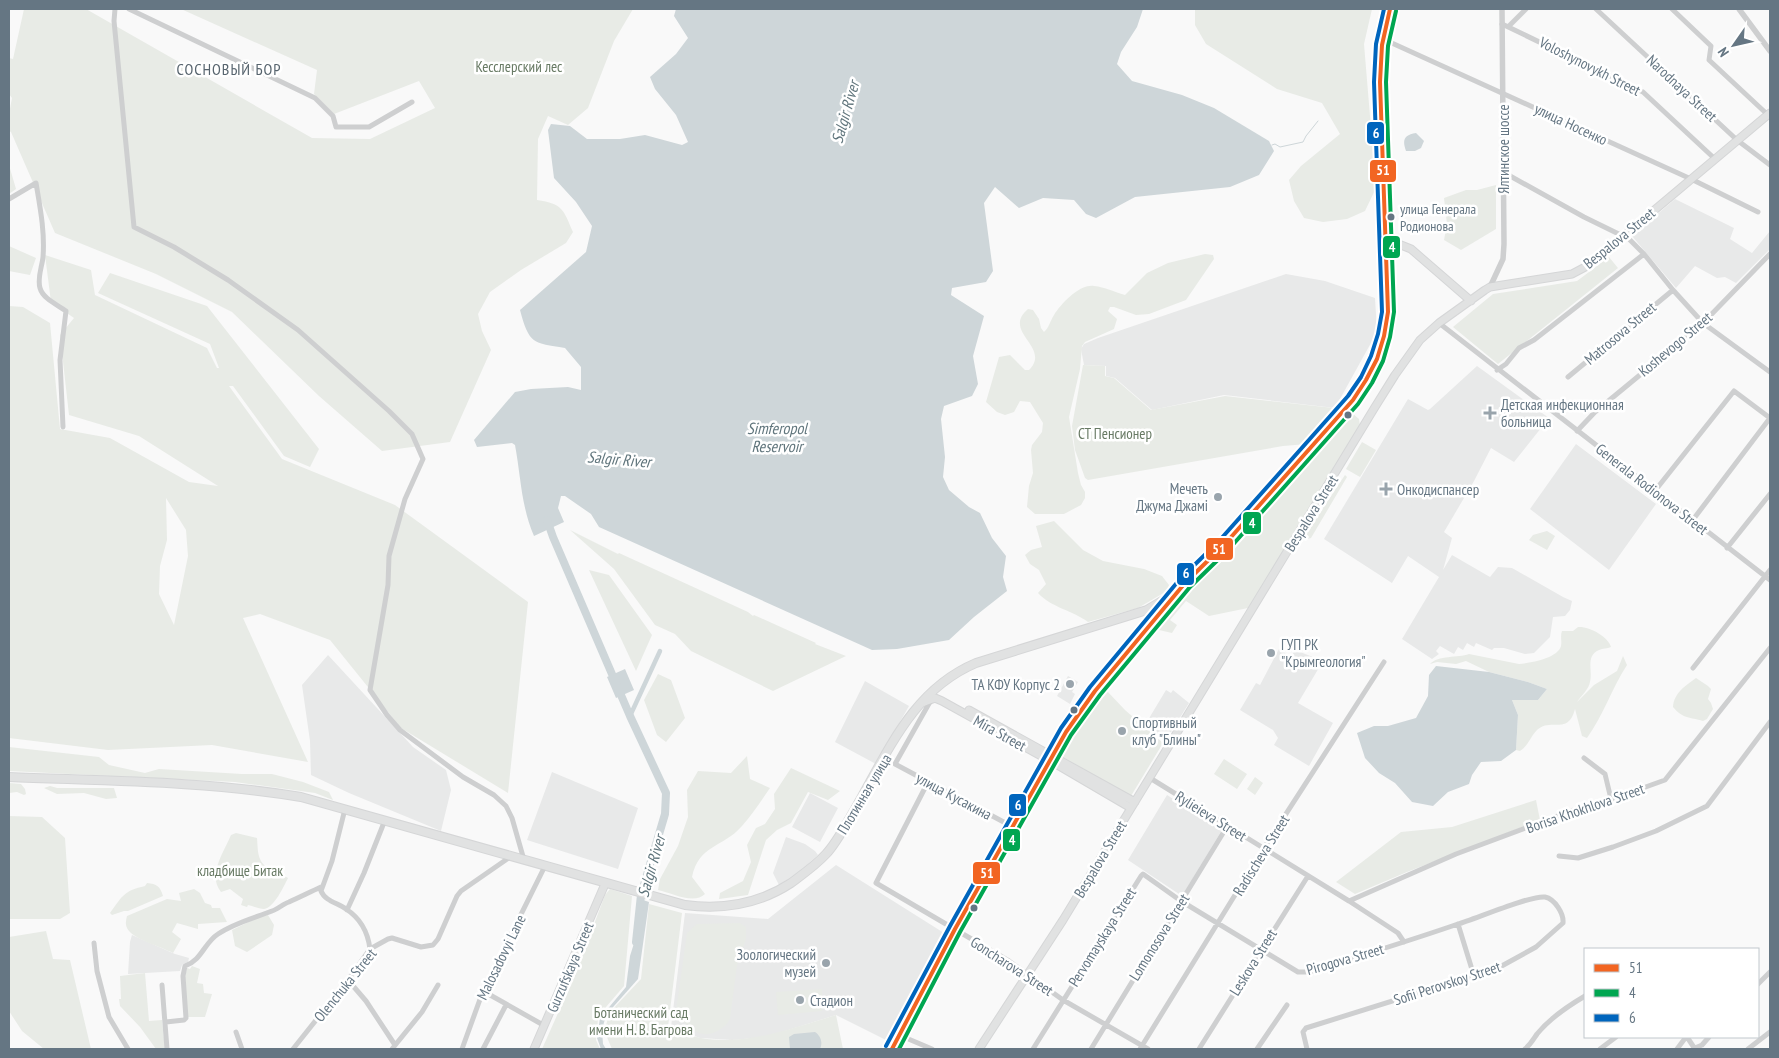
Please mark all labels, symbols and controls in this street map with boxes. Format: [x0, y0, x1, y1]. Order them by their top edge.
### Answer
north arrow [1709, 20, 1759, 70]
street label: Voloshynovykh Street [1535, 32, 1644, 100]
text: N [1714, 44, 1733, 60]
street label: Narodnaya Street [1643, 50, 1721, 126]
park label: Кесслерский лес [476, 57, 563, 76]
district label: СОСНОВЫЙ БОР [176, 59, 282, 79]
water label: Salgir River [827, 76, 864, 145]
street label: улица Носенко [1531, 99, 1611, 149]
street label: Ялтинское шоссе [1494, 104, 1513, 194]
line badge: 6 [1366, 121, 1385, 145]
text: 6 [1373, 124, 1380, 142]
line badge: 51 [1369, 159, 1397, 183]
text: 51 [1376, 161, 1390, 179]
place label: улица Генерала Родионова [1400, 200, 1476, 235]
street label: Bespalova Street [1579, 203, 1659, 273]
marker: улица Генерала Родионова [1386, 212, 1396, 222]
line badge: 4 [1382, 235, 1401, 259]
text: 4 [1389, 238, 1396, 256]
street label: Matrosova Street [1580, 298, 1660, 368]
street label: Koshevogo Street [1634, 308, 1716, 380]
place label: Детская инфекционная больница [1501, 395, 1624, 431]
marker: Детская инфекционная больница [1483, 406, 1497, 420]
unlabelled marker [1343, 410, 1353, 420]
water label: Simferopol Reservoir [747, 418, 808, 456]
park label: СТ Пенсионер [1078, 424, 1152, 443]
street label: Generala Rodionova Street [1592, 439, 1712, 539]
water label: Salgir River [586, 446, 654, 472]
street label: Bespalova Street [1280, 471, 1342, 555]
place label: Мечеть Джума Джамі [1136, 479, 1208, 515]
place label: Онкодиспансер [1397, 480, 1479, 499]
marker: Онкодиспансер [1379, 482, 1393, 496]
marker: Мечеть Джума Джамі [1212, 491, 1224, 503]
line badge: 4 [1242, 511, 1262, 535]
text: 4 [1249, 514, 1256, 532]
line badge: 51 [1205, 537, 1234, 561]
text: 51 [1212, 540, 1226, 558]
line badge: 6 [1176, 562, 1195, 586]
text: 6 [1183, 564, 1190, 582]
place label: ГУП РК "Крымгеология" [1281, 635, 1366, 671]
marker: ГУП РК "Крымгеология" [1265, 647, 1277, 659]
place label: ТА КФУ Корпус 2 [972, 675, 1060, 694]
marker: ТА КФУ Корпус 2 [1064, 678, 1076, 690]
unlabelled marker [1069, 705, 1079, 715]
street label: Mira Street [970, 711, 1030, 755]
place label: Спортивный клуб "Блины" [1132, 713, 1201, 749]
marker: Спортивный клуб "Блины" [1116, 725, 1128, 737]
street label: Плотинная улица [833, 750, 895, 838]
street label: улица Кусакина [913, 768, 995, 824]
street label: Borisa Khokhlova Street [1523, 779, 1647, 837]
street label: Rylieieva Street [1172, 787, 1250, 845]
line badge: 6 [1008, 793, 1027, 817]
text: 6 [1015, 796, 1022, 814]
street label: Radischeva Street [1229, 811, 1293, 899]
street label: Bespalova Street [1070, 817, 1130, 901]
line badge: 4 [1002, 828, 1021, 852]
water label: Salgir River [633, 830, 670, 899]
text: 4 [1009, 831, 1016, 849]
park label: кладбище Битак [197, 861, 283, 880]
line badge: 51 [972, 861, 1001, 885]
text: 51 [980, 864, 994, 882]
street label: Pervomayskaya Street [1064, 884, 1140, 990]
street label: Lomonosova Street [1125, 890, 1193, 984]
unlabelled marker [969, 903, 979, 913]
street label: Malosadovyi Lane [472, 911, 530, 1003]
street label: Gurzufskaya Street [542, 919, 598, 1015]
street label: Leskova Street [1225, 925, 1281, 999]
street label: Goncharova Street [967, 932, 1057, 1000]
street label: Pirogova Street [1304, 939, 1386, 979]
street label: Olenchuka Street [310, 944, 380, 1026]
place label: Зоологический музей [737, 945, 816, 981]
legend [1584, 948, 1759, 1038]
marker: Зоологический музей [820, 957, 832, 969]
street label: Sofii Perovskoy Street [1391, 957, 1503, 1009]
text: 51 [1629, 958, 1643, 977]
text: 4 [1629, 983, 1636, 1002]
place label: Стадион [810, 991, 853, 1010]
marker: Стадион [794, 994, 806, 1006]
park label: Ботанический сад имени Н. В. Багрова [589, 1003, 693, 1039]
text: 6 [1629, 1008, 1636, 1027]

